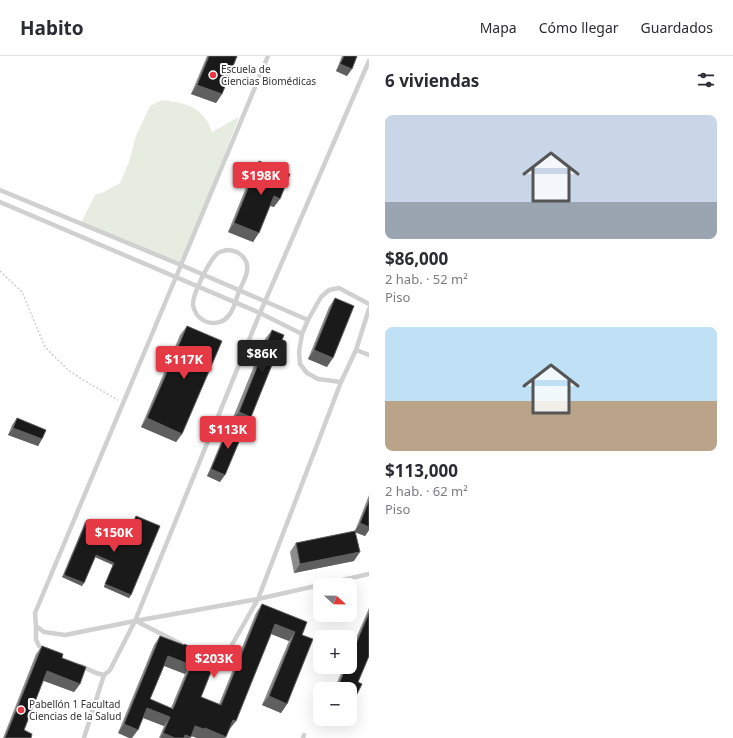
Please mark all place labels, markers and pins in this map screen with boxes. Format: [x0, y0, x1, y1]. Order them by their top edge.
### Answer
place label: Escuela de Ciencias Biomédicas [221, 62, 316, 88]
marker: Escuela de Ciencias Biomédicas [208, 70, 218, 80]
pin: $198K [233, 162, 289, 196]
pin: $86K [238, 340, 286, 374]
pin: $117K [156, 346, 212, 380]
pin: $113K [200, 416, 256, 450]
pin: $150K [86, 519, 142, 553]
pin: $203K [186, 645, 242, 679]
place label: Pabellón 1 Facultad Ciencias de la Salud [29, 697, 121, 723]
marker: Pabellón 1 Facultad Ciencias de la Salud [16, 705, 26, 715]

